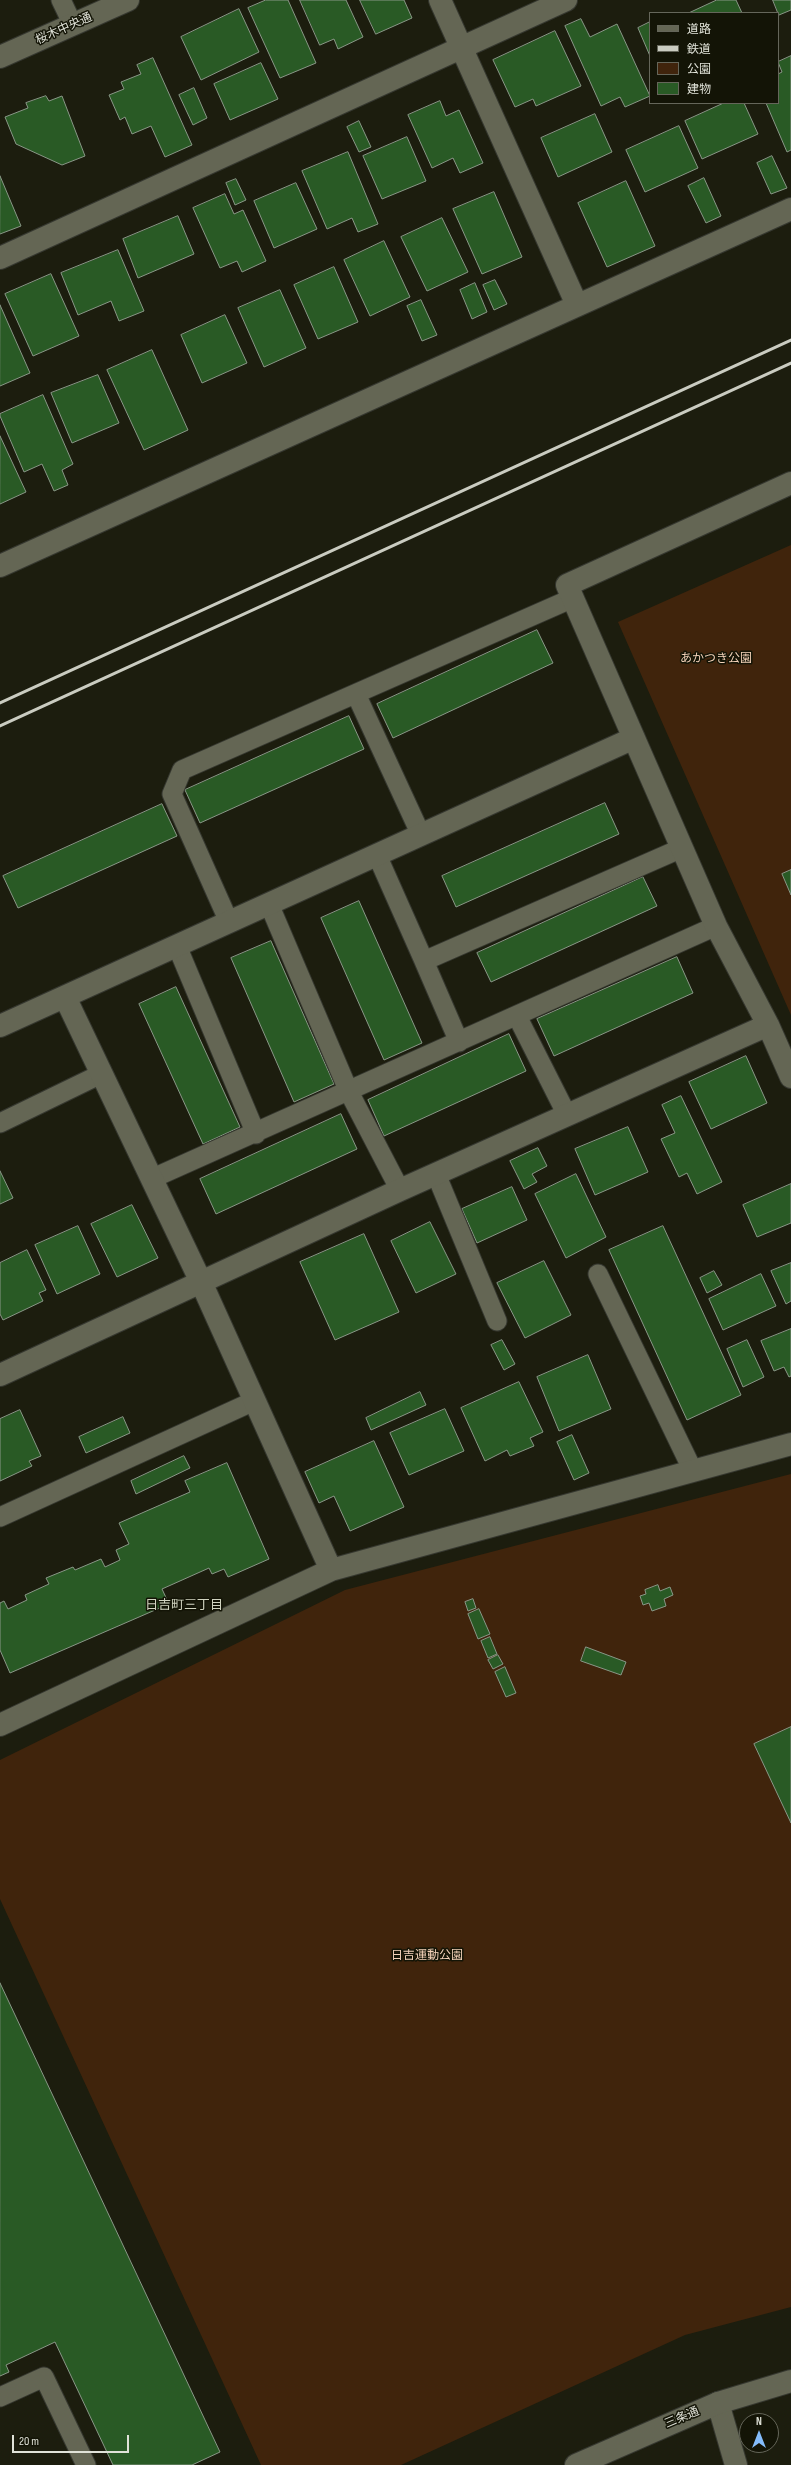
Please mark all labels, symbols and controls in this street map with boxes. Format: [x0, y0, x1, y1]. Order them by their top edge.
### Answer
street label: 桜木中央通 [34, 10, 94, 48]
legend [649, 12, 779, 104]
text: 道路 [687, 22, 711, 37]
text: 鉄道 [687, 42, 711, 57]
text: 公園 [687, 62, 711, 77]
text: 建物 [687, 82, 711, 97]
park label: あかつき公園 [680, 652, 752, 666]
district label: 日吉町三丁目 [145, 1598, 223, 1614]
park label: 日吉運動公園 [391, 1949, 463, 1963]
street label: 三条通 [663, 2404, 701, 2432]
north arrow [739, 2413, 779, 2453]
text: N [756, 2415, 762, 2428]
scale bar [14, 2427, 131, 2453]
text: 20 m [19, 2434, 39, 2449]

